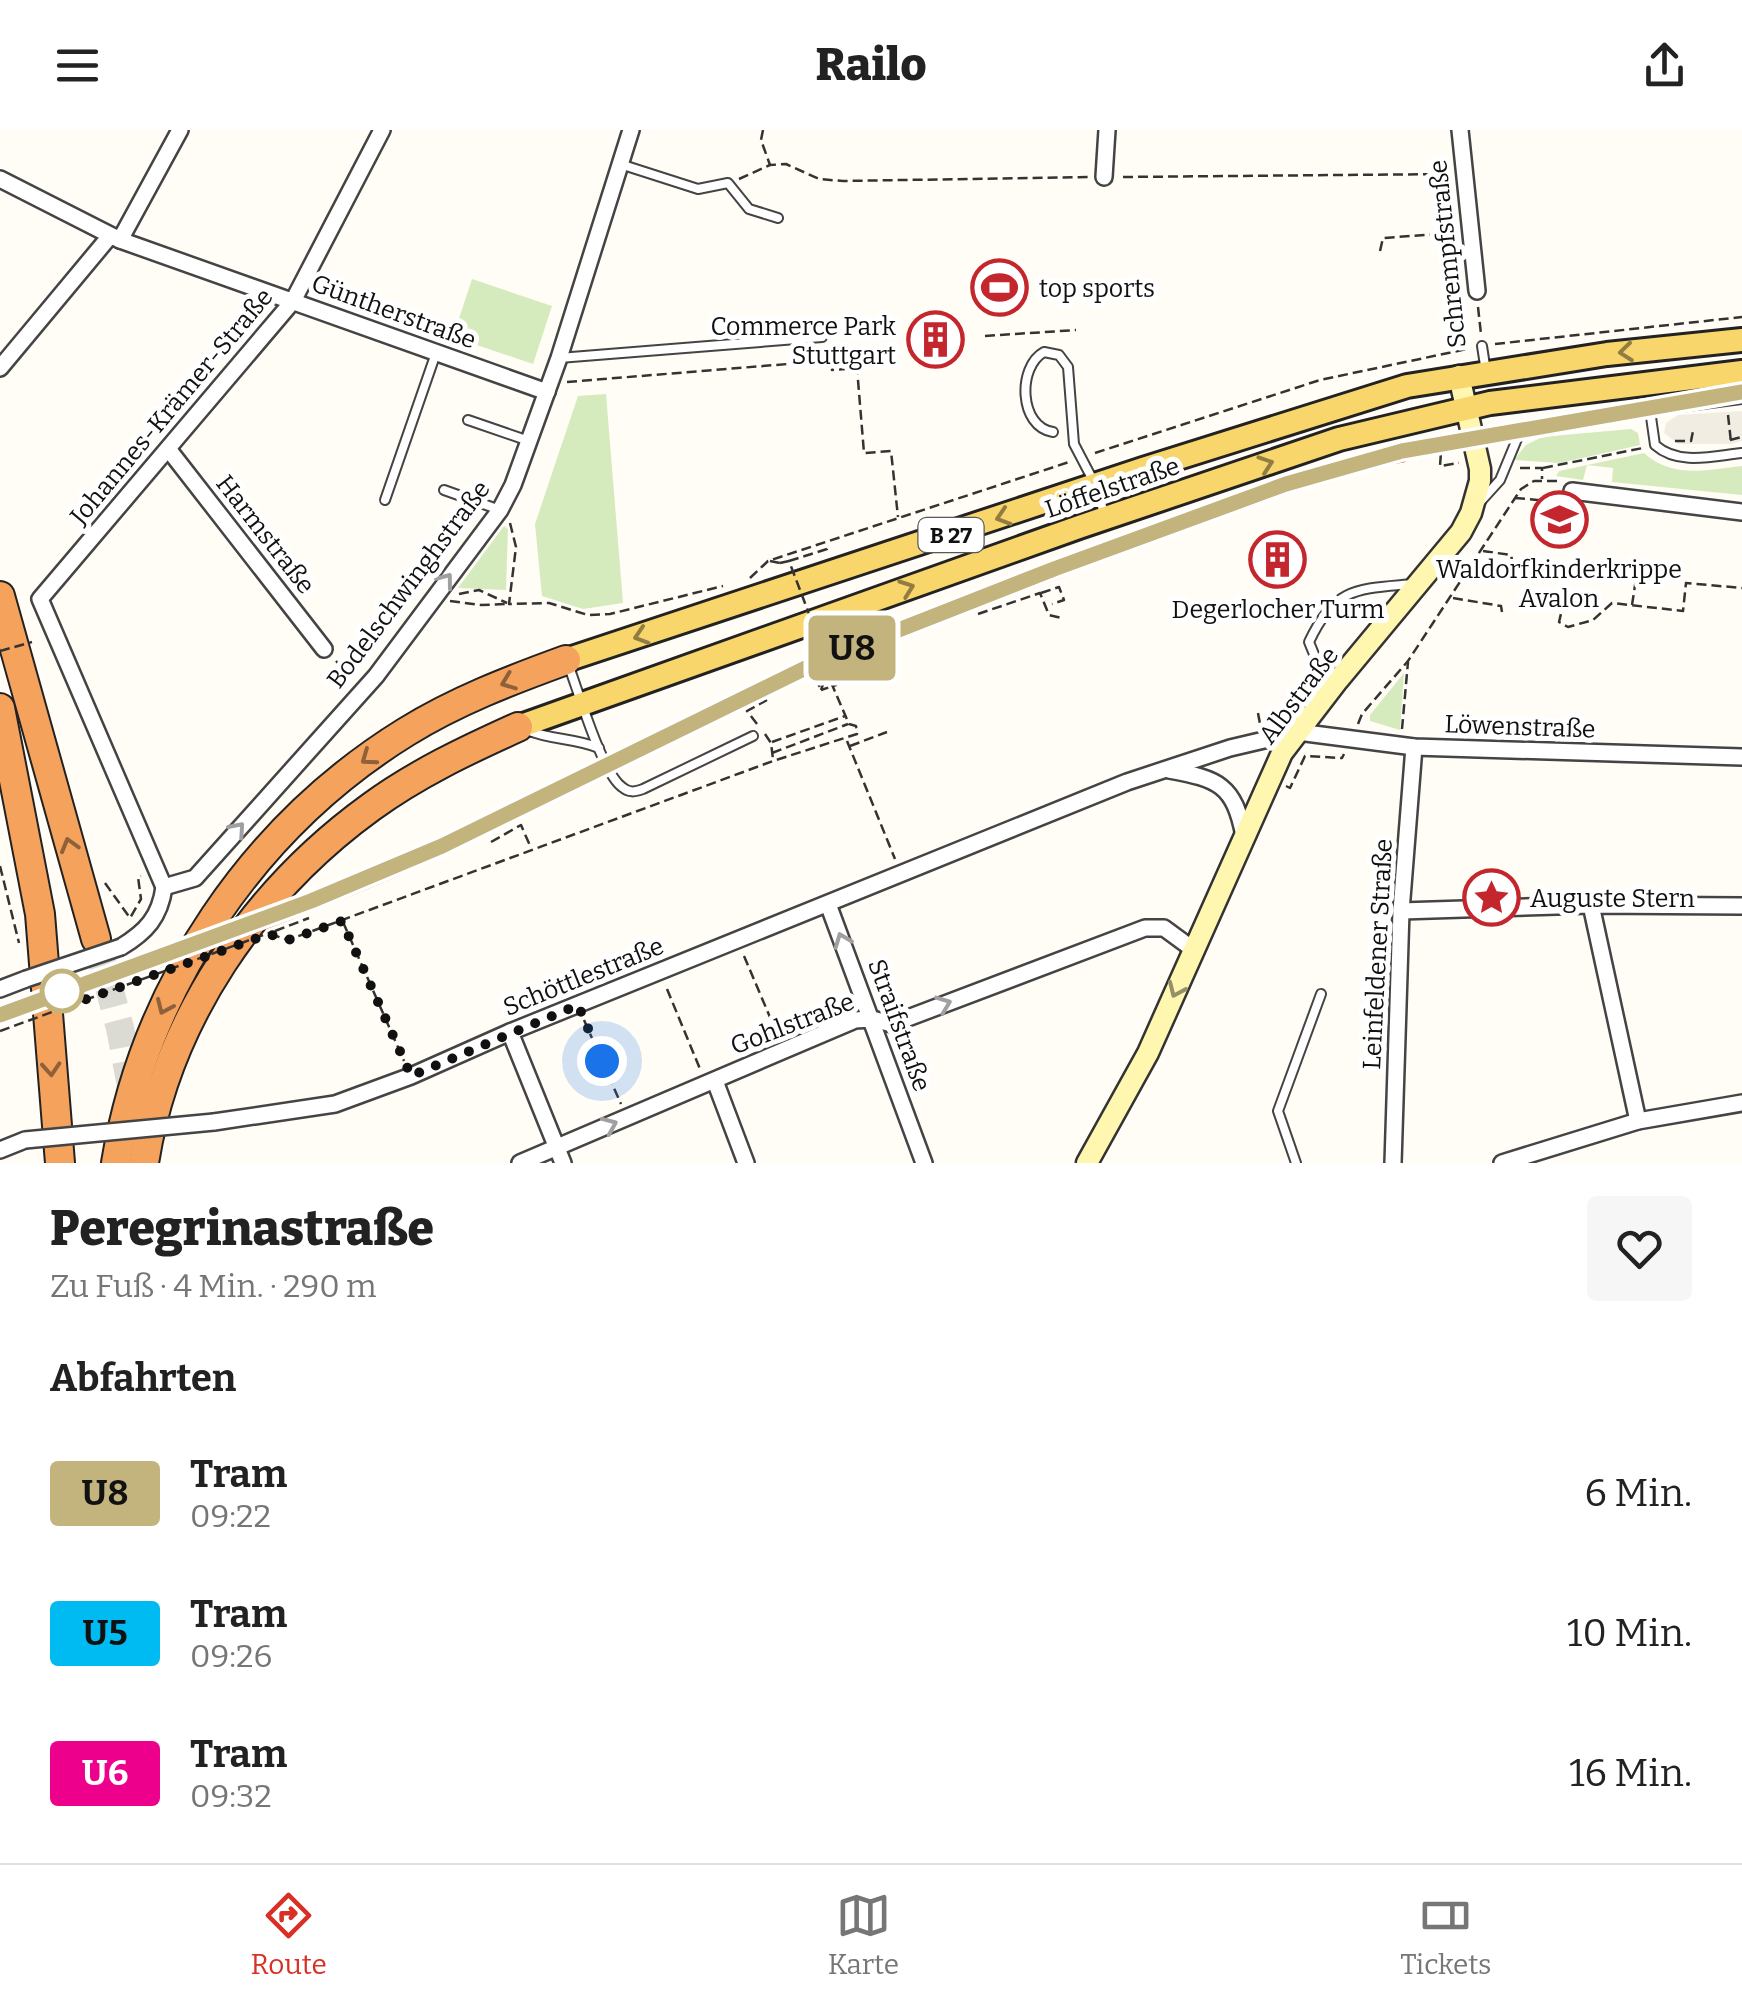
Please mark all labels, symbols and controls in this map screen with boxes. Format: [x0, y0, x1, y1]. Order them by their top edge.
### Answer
icon: menu [50, 38, 105, 93]
text: Railo [816, 38, 926, 92]
icon: share [1637, 38, 1692, 93]
street label: Schrempfstraße [1423, 158, 1473, 349]
sports icon: top sports [970, 258, 1030, 318]
street label: Güntherstraße [307, 268, 480, 356]
place label: top sports [1039, 274, 1155, 304]
street label: Johannes-Krämer-Straße [64, 283, 279, 532]
building icon: Commerce Park Stuttgart [905, 310, 965, 370]
place label: Commerce Park Stuttgart [711, 312, 897, 371]
one-way arrow [1618, 341, 1634, 362]
street label: Löffelstraße [1041, 451, 1183, 525]
one-way arrow [1256, 455, 1274, 476]
street label: Harmstraße [210, 469, 321, 600]
street label: Bodelschwinghstraße [321, 475, 497, 694]
school or university icon: Waldorfkinderkrippe Avalon [1529, 490, 1589, 550]
one-way arrow [996, 506, 1013, 526]
road number: B 27 [918, 518, 984, 552]
building icon: Degerlocher Turm [1248, 530, 1308, 590]
place label: Waldorfkinderkrippe Avalon [1436, 555, 1682, 614]
one-way arrow [435, 573, 452, 591]
one-way arrow [898, 579, 915, 599]
place label: Degerlocher Turm [1172, 595, 1385, 625]
line badge: U8 [807, 616, 897, 680]
one-way arrow [633, 624, 650, 644]
text: U8 [828, 627, 876, 669]
street label: Albstraße [1253, 641, 1345, 750]
one-way arrow [500, 670, 517, 690]
street label: Löwenstraße [1444, 709, 1596, 745]
one-way arrow [361, 747, 379, 764]
one-way arrow [227, 822, 245, 841]
one-way arrow [59, 837, 80, 854]
street label: Leinfeldener Straße [1357, 838, 1399, 1070]
place icon: Auguste Stern [1461, 868, 1521, 928]
place label: Auguste Stern [1530, 884, 1695, 914]
street label: Schöttlestraße [499, 931, 668, 1023]
one-way arrow [833, 932, 853, 950]
street label: Straifstraße [861, 955, 937, 1096]
unlabelled marker [41, 970, 83, 1012]
one-way arrow [1168, 980, 1188, 998]
street label: Gohlstraße [726, 987, 858, 1061]
one-way arrow [934, 995, 951, 1016]
one-way arrow [156, 997, 176, 1015]
your location [577, 1036, 627, 1086]
one-way arrow [40, 1062, 61, 1078]
one-way arrow [599, 1117, 617, 1137]
button: heart [1587, 1196, 1692, 1301]
text: Peregrinastraße [50, 1200, 434, 1258]
text: Zu Fuß · 4 Min. · 290 m [50, 1267, 377, 1305]
text: Abfahrten [50, 1355, 236, 1401]
text: Tram [190, 1451, 287, 1497]
text: 6 Min. [1585, 1470, 1692, 1516]
text: U8 [81, 1472, 129, 1514]
text: 09:22 [190, 1497, 271, 1535]
text: Tram [190, 1591, 287, 1637]
text: 10 Min. [1567, 1610, 1692, 1656]
text: U5 [82, 1612, 128, 1654]
text: 09:26 [190, 1637, 272, 1675]
text: Tram [190, 1731, 287, 1777]
text: 16 Min. [1569, 1750, 1692, 1796]
text: U6 [82, 1752, 128, 1794]
text: 09:32 [190, 1777, 272, 1815]
tab: Route [250, 1888, 327, 1981]
tab: Karte [828, 1888, 899, 1981]
tab: Tickets [1400, 1888, 1492, 1981]

